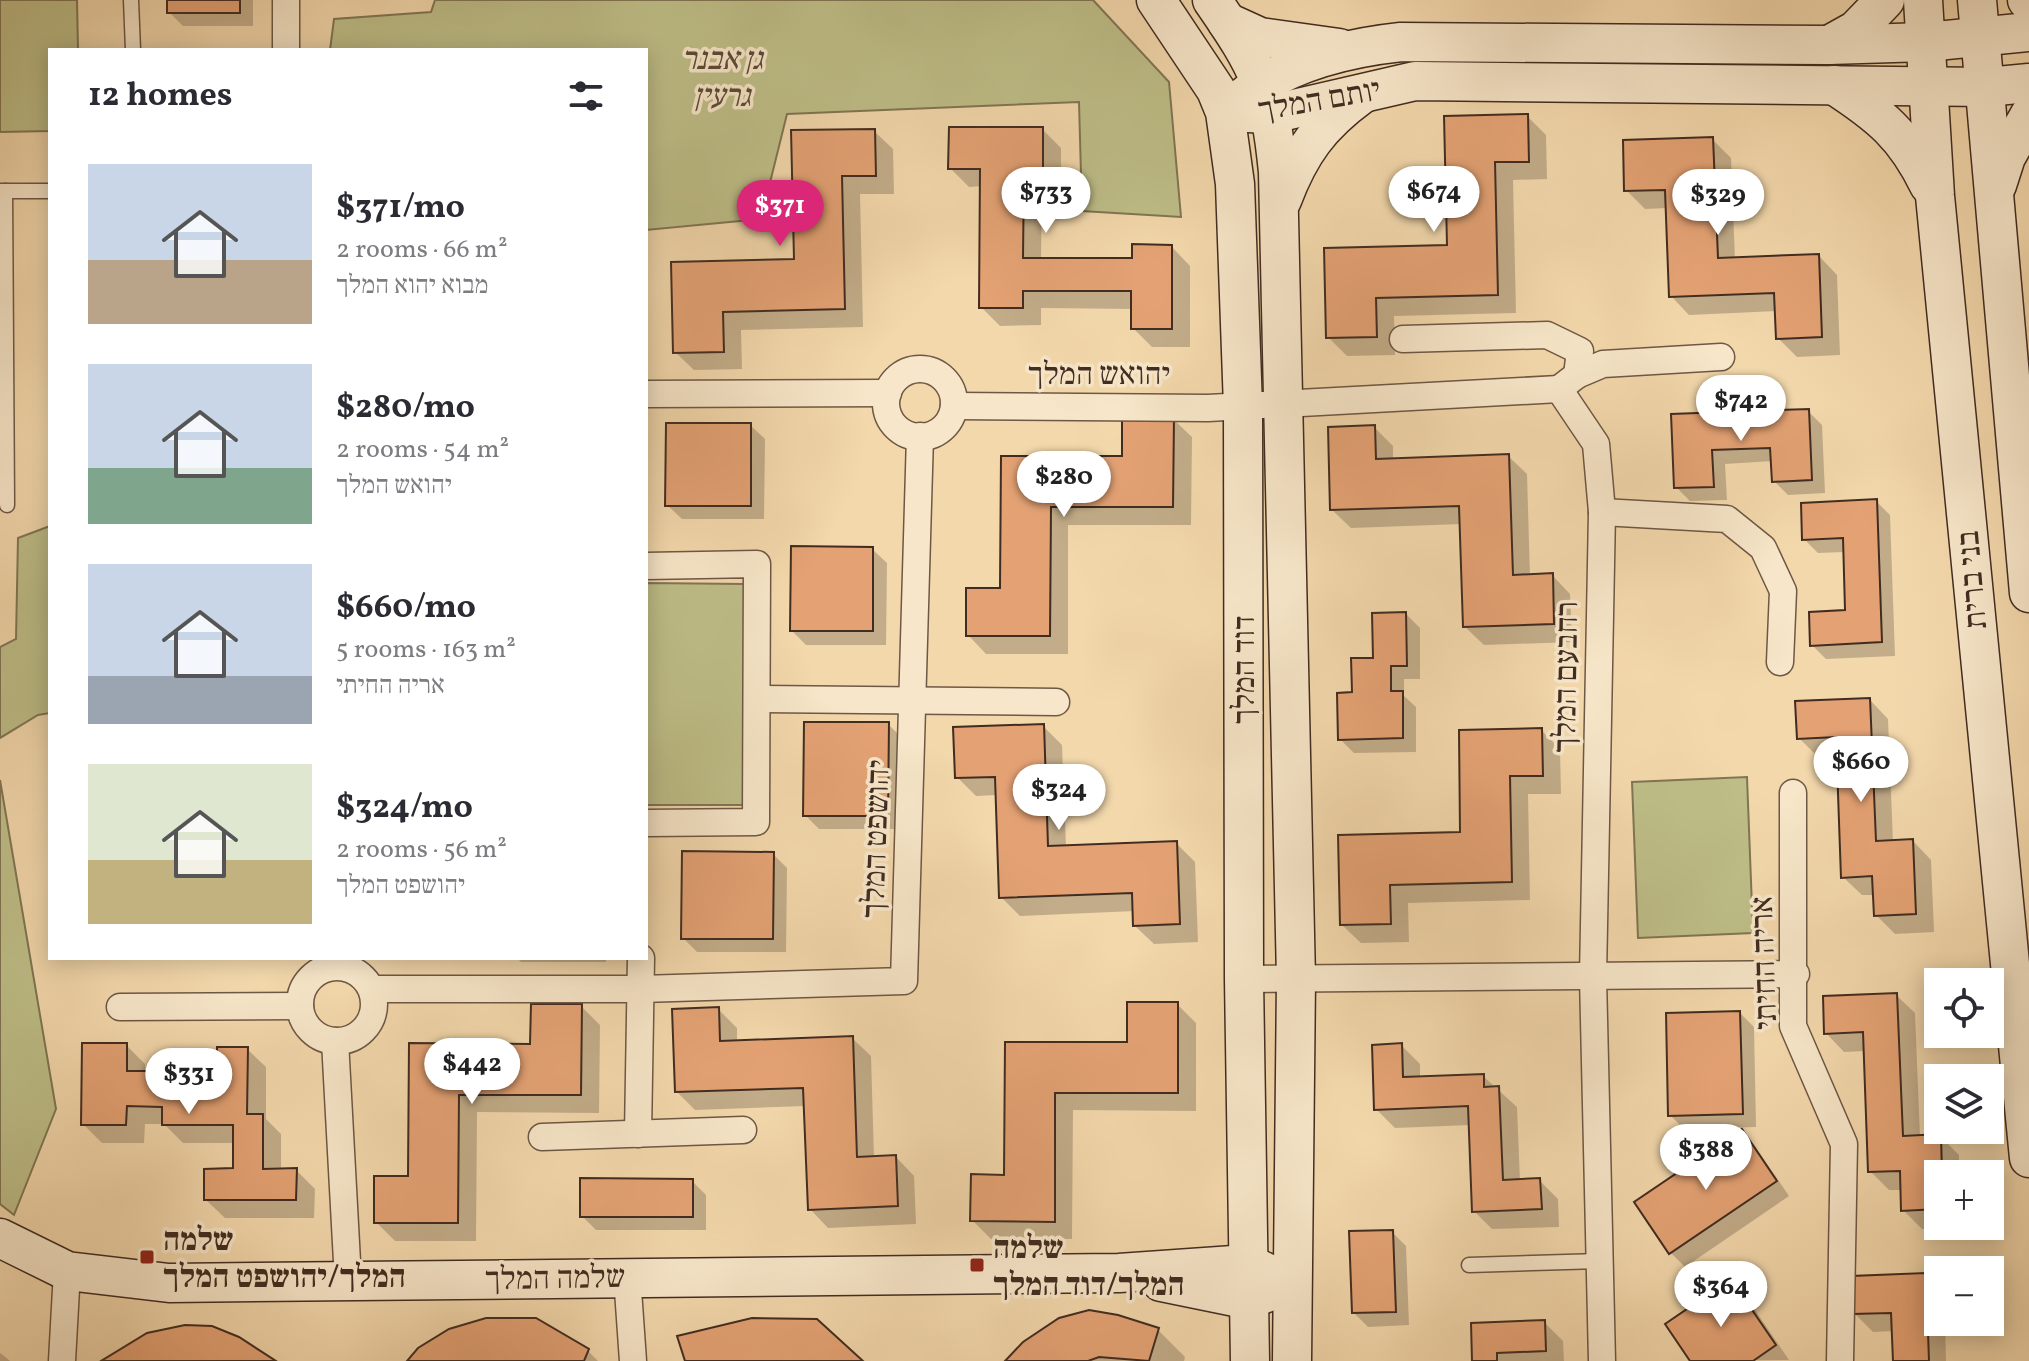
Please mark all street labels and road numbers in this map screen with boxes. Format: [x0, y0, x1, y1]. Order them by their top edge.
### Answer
street label: יותם המלך [1255, 70, 1384, 134]
street label: יהואש המלך [1028, 354, 1170, 398]
street label: בני ברית [1948, 529, 2000, 631]
street label: רחבעם המלך [1545, 601, 1591, 753]
street label: דוד המלך [1224, 615, 1268, 725]
street label: יהושפט המלך [853, 759, 903, 919]
street label: אריה החיתי [1742, 895, 1790, 1031]
street label: שלמה המלך [484, 1257, 626, 1303]

